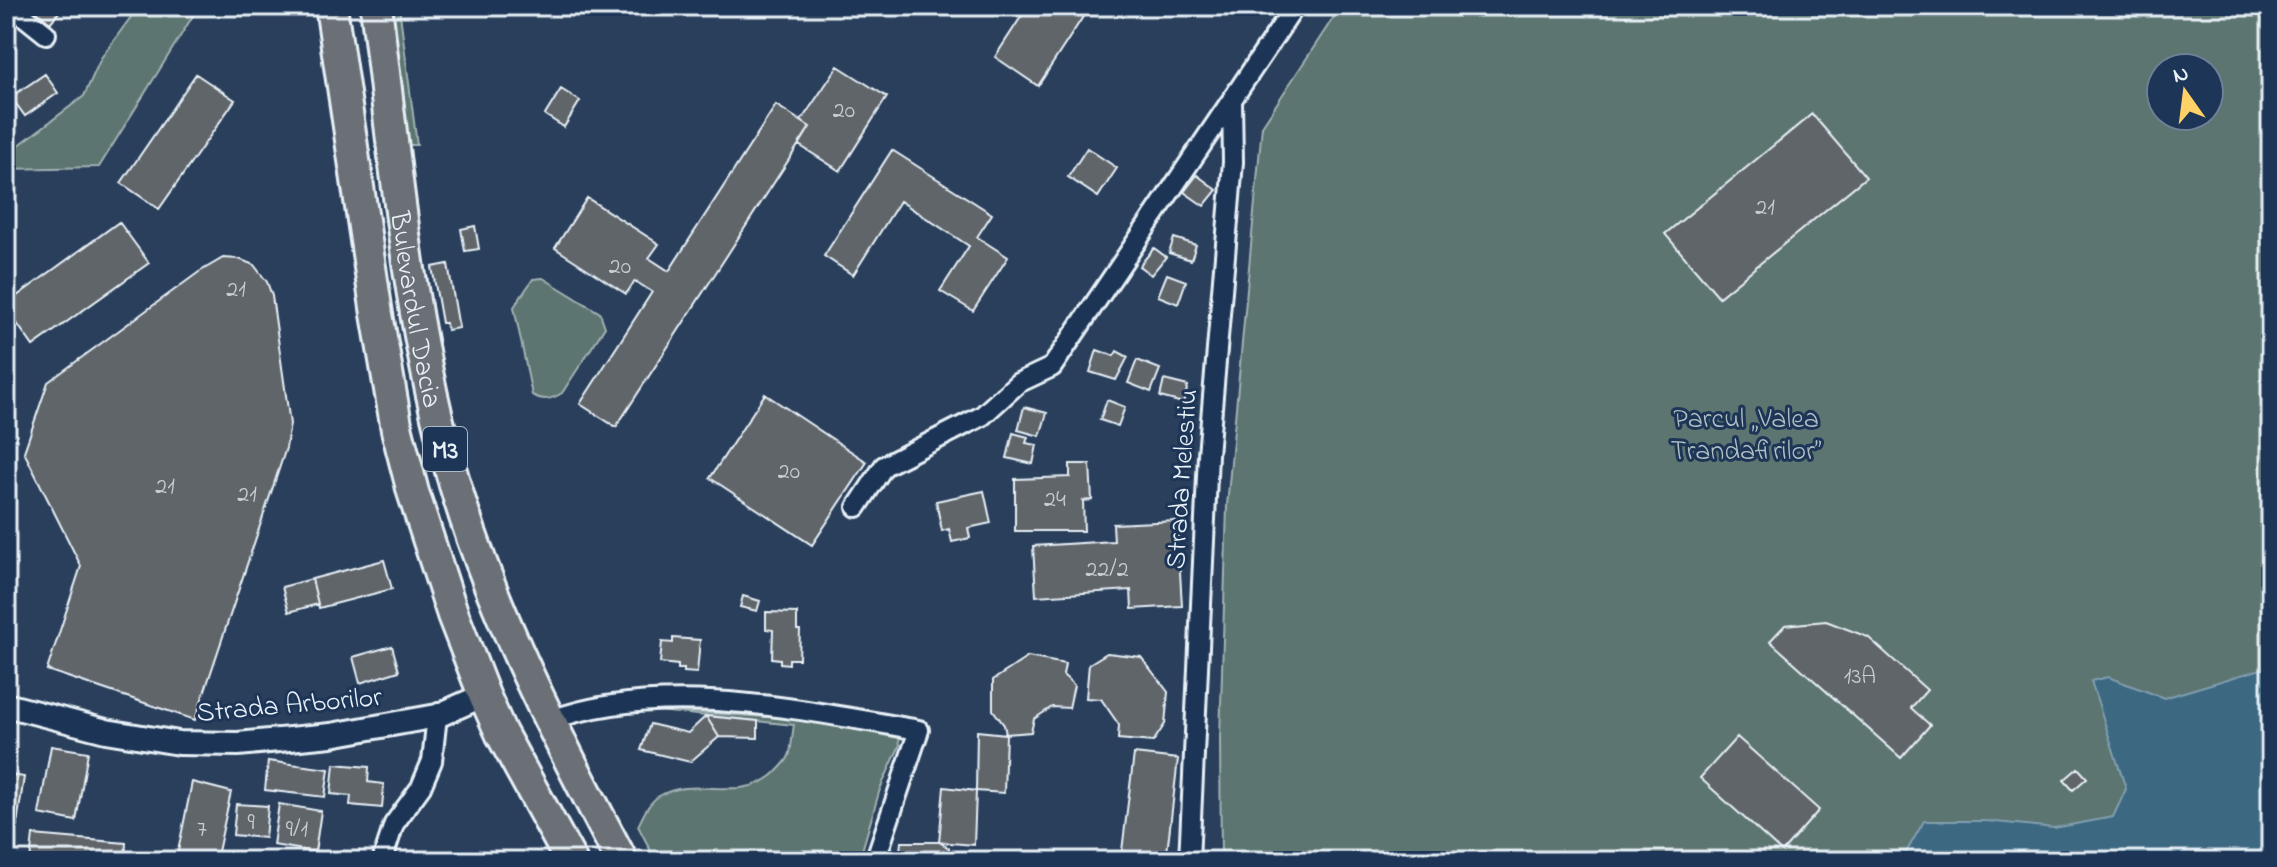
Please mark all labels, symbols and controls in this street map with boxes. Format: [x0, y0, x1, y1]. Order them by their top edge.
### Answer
north arrow [2145, 52, 2225, 132]
text: N [2170, 58, 2192, 93]
house number: 20 [833, 94, 855, 129]
house number: 21 [1755, 191, 1775, 226]
street label: Bulevardul Dacia [377, 208, 451, 412]
house number: 20 [609, 250, 631, 285]
house number: 21 [226, 273, 246, 308]
street label: Strada Melestiu [1157, 388, 1210, 571]
park label: Parcul „Valea Trandafirilor” [1671, 400, 1822, 473]
road number: M3 [423, 427, 467, 471]
house number: 20 [778, 455, 800, 490]
house number: 21 [155, 470, 175, 505]
house number: 21 [237, 478, 257, 513]
house number: 24 [1044, 483, 1066, 518]
house number: 22/2 [1085, 553, 1129, 588]
house number: 13A [1844, 660, 1876, 695]
street label: Strada Arborilor [195, 678, 384, 735]
house number: 9 [247, 806, 255, 841]
house number: 7 [197, 813, 207, 848]
house number: 9/1 [286, 813, 309, 848]

